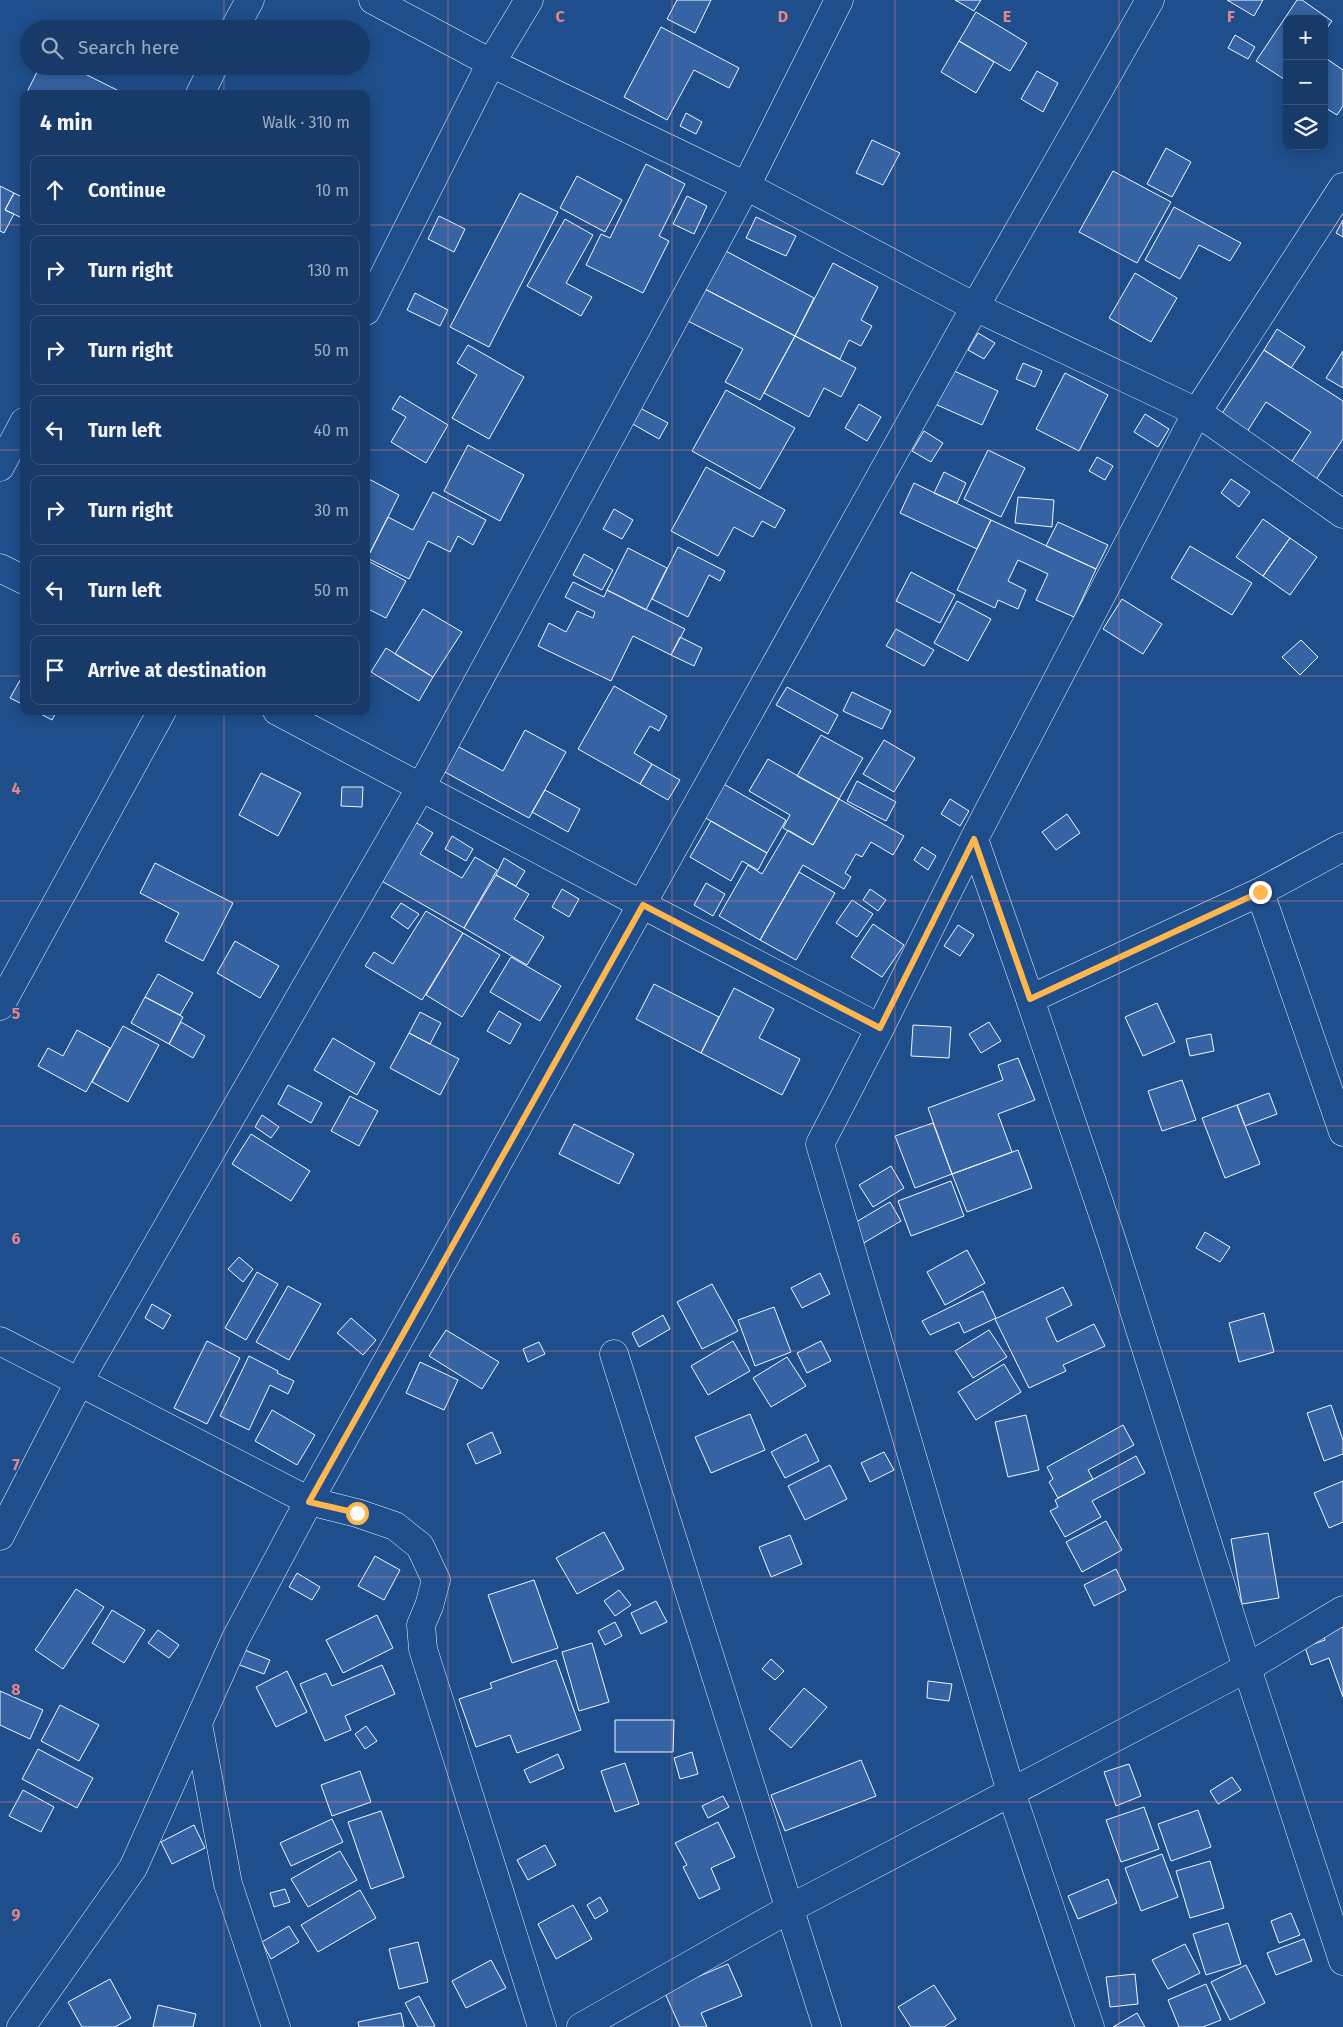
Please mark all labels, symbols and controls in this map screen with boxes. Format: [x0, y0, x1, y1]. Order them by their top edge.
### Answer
text: C [555, 7, 565, 26]
text: D [778, 7, 788, 26]
text: E [1003, 7, 1011, 26]
text: F [1227, 7, 1235, 26]
map controls [1283, 15, 1328, 150]
button: + [1283, 15, 1328, 60]
search box [20, 20, 370, 75]
icon: search [38, 34, 66, 62]
text: Search here [78, 36, 179, 59]
button: − [1283, 60, 1328, 105]
button: layers [1283, 105, 1328, 150]
text: 4 min [40, 110, 93, 136]
text: Walk · 310 m [262, 113, 350, 132]
icon: ahead [41, 176, 69, 204]
text: Continue [88, 179, 166, 202]
text: 10 m [315, 181, 349, 200]
icon: right [41, 256, 69, 284]
text: Turn right [88, 259, 173, 282]
text: 130 m [307, 261, 349, 280]
icon: right [41, 336, 69, 364]
text: Turn right [88, 339, 173, 362]
text: 50 m [314, 341, 349, 360]
icon: left [41, 416, 69, 444]
text: Turn left [88, 419, 162, 442]
text: 40 m [314, 421, 349, 440]
icon: right [41, 496, 69, 524]
text: Turn right [88, 499, 173, 522]
text: 30 m [314, 501, 349, 520]
icon: left [41, 576, 69, 604]
text: Turn left [88, 579, 162, 602]
text: 50 m [314, 581, 349, 600]
icon: arrive [41, 656, 69, 684]
text: Arrive at destination [88, 659, 267, 682]
text: 4 [11, 779, 21, 798]
route end [1249, 881, 1272, 904]
text: 5 [12, 1004, 21, 1023]
text: 6 [11, 1229, 21, 1248]
text: 7 [12, 1455, 20, 1474]
route start [346, 1502, 369, 1525]
text: 8 [11, 1680, 21, 1699]
text: 9 [12, 1905, 21, 1924]

